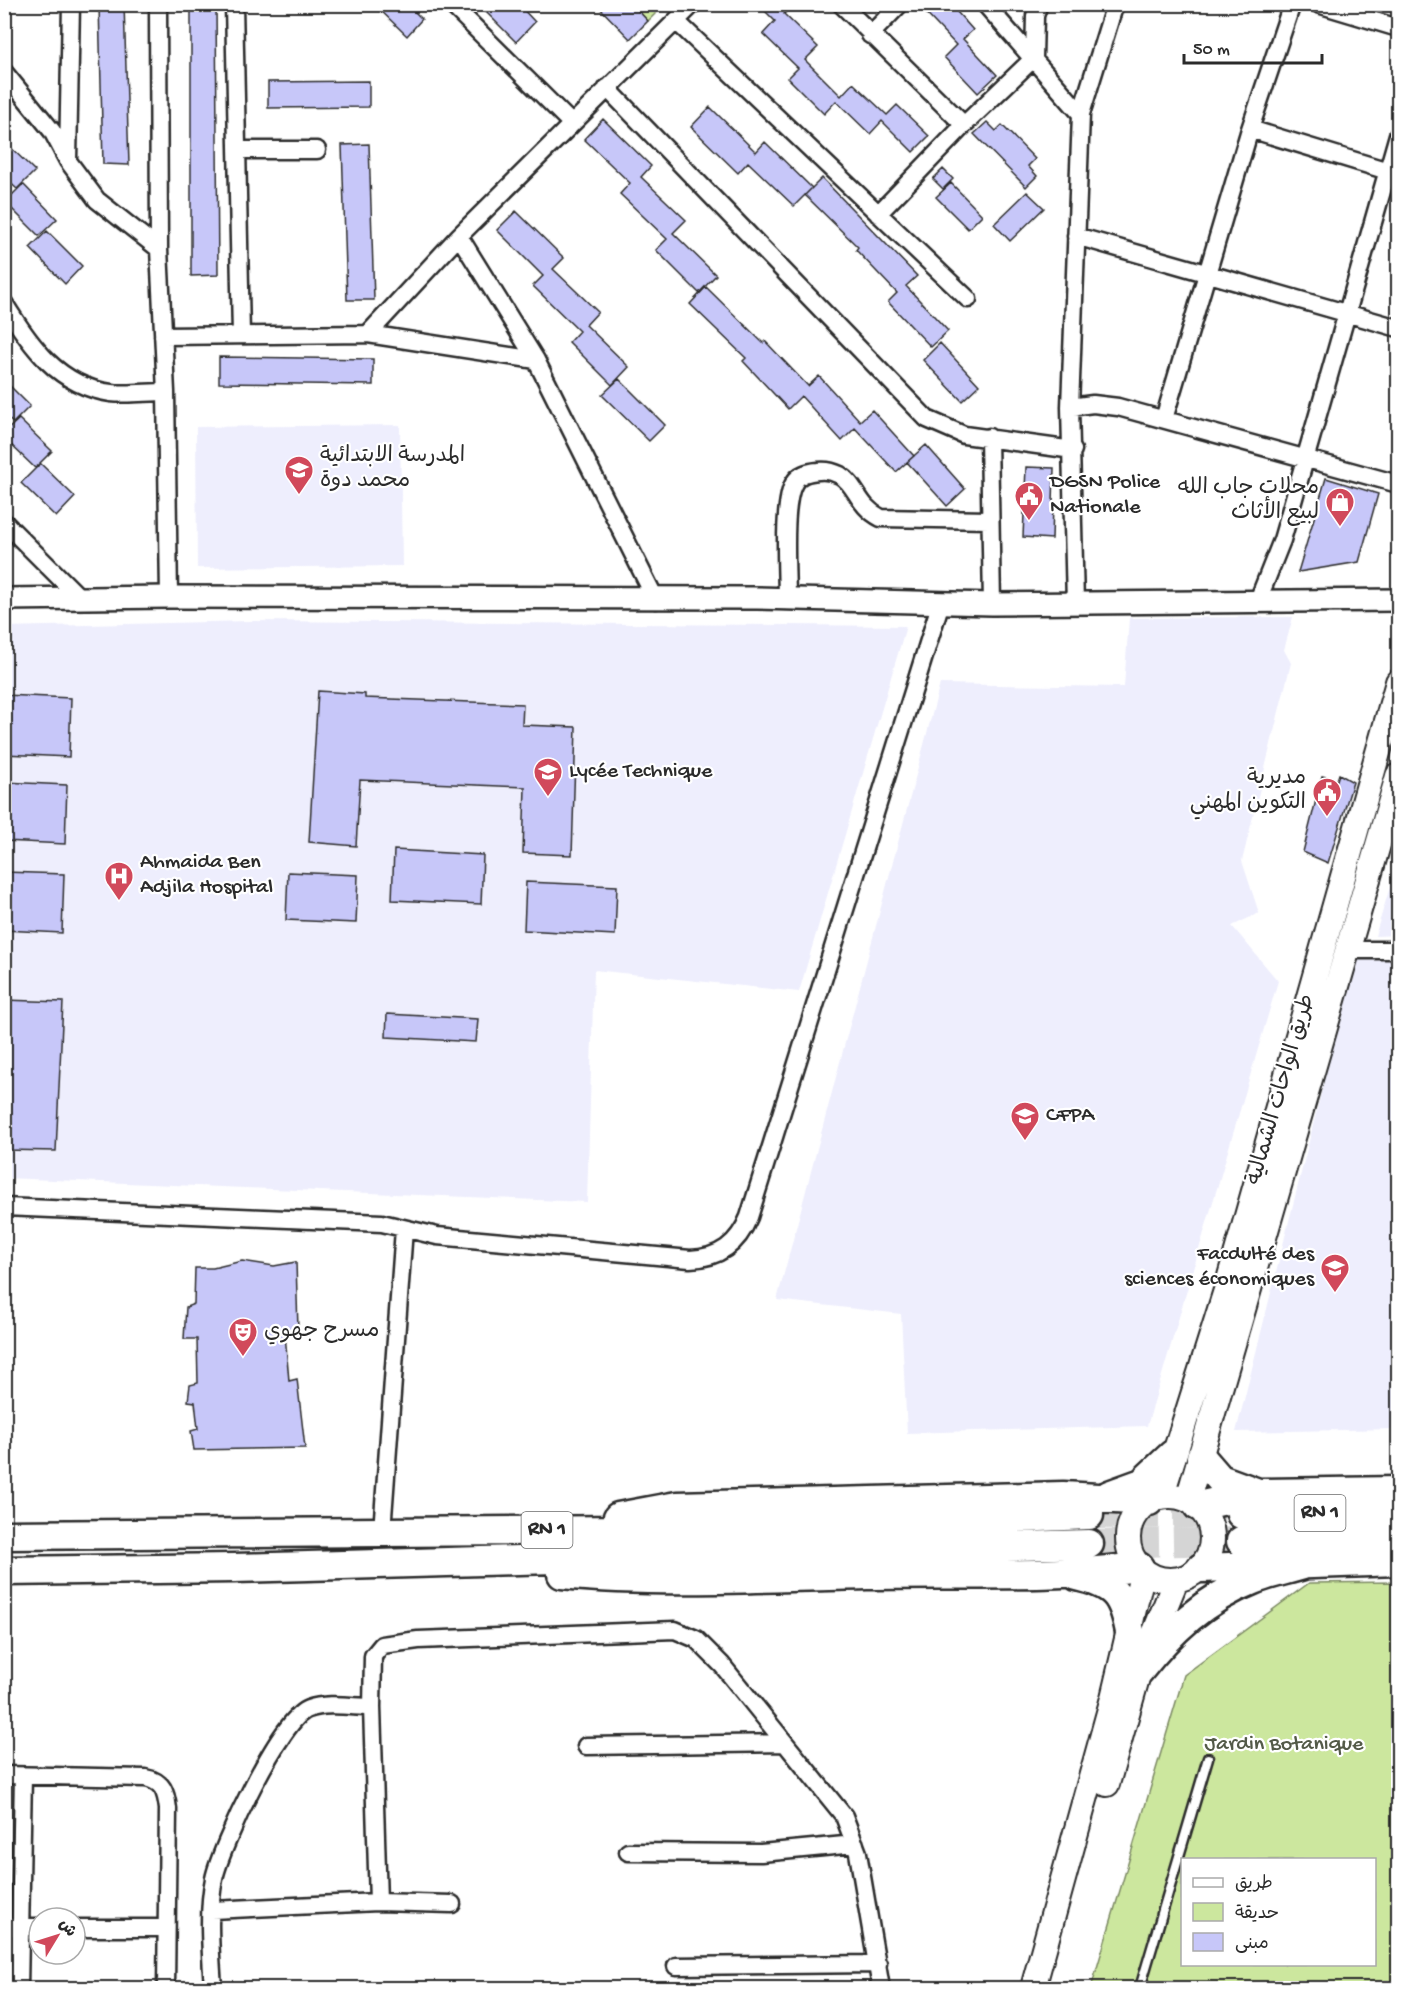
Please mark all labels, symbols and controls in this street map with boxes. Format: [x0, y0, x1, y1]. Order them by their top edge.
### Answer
scale bar [1184, 27, 1322, 65]
text: 50 m [1193, 40, 1230, 61]
place label: المدرسة الابتدائية محمد دوة [320, 444, 465, 495]
school or university icon: المدرسة الابتدائية محمد دوة [283, 454, 315, 496]
place label: DGSN Police Nationale [1048, 470, 1161, 521]
place label: محلات جاب الله لبيع الأثاث [1178, 476, 1319, 527]
public building icon: DGSN Police Nationale [1013, 480, 1045, 522]
shop icon: محلات جاب الله لبيع الأثاث [1324, 486, 1356, 528]
school or university icon: Lycée Technique [532, 756, 564, 798]
place label: Lycée Technique [569, 759, 713, 785]
place label: مديرية التكوين المهني [1190, 766, 1306, 820]
public building icon: مديرية التكوين المهني [1311, 776, 1343, 818]
place label: Ahmaida Ben Adjila Hospital [140, 850, 273, 901]
hospital icon: Ahmaida Ben Adjila Hospital [103, 860, 135, 902]
street label: طريق الواحات الشمالية [1242, 992, 1322, 1188]
school or university icon: CFPA [1009, 1100, 1041, 1142]
place label: CFPA [1046, 1103, 1095, 1129]
place label: Facdulté des sciences économiques [1124, 1242, 1315, 1293]
school or university icon: Facdulté des sciences économiques [1319, 1252, 1351, 1294]
theatre icon: مسرح جهوي [227, 1316, 259, 1358]
place label: مسرح جهوي [264, 1319, 379, 1345]
road number: RN 1 [1294, 1495, 1346, 1531]
road number: RN 1 [522, 1512, 572, 1548]
park label: Jardin Botanique [1205, 1732, 1364, 1758]
legend [1181, 1858, 1376, 1966]
text: طريق [1235, 1874, 1273, 1895]
text: حديقة [1235, 1904, 1279, 1925]
north arrow [27, 1906, 87, 1966]
text: ش [53, 1916, 79, 1942]
text: مبنى [1235, 1934, 1269, 1955]

